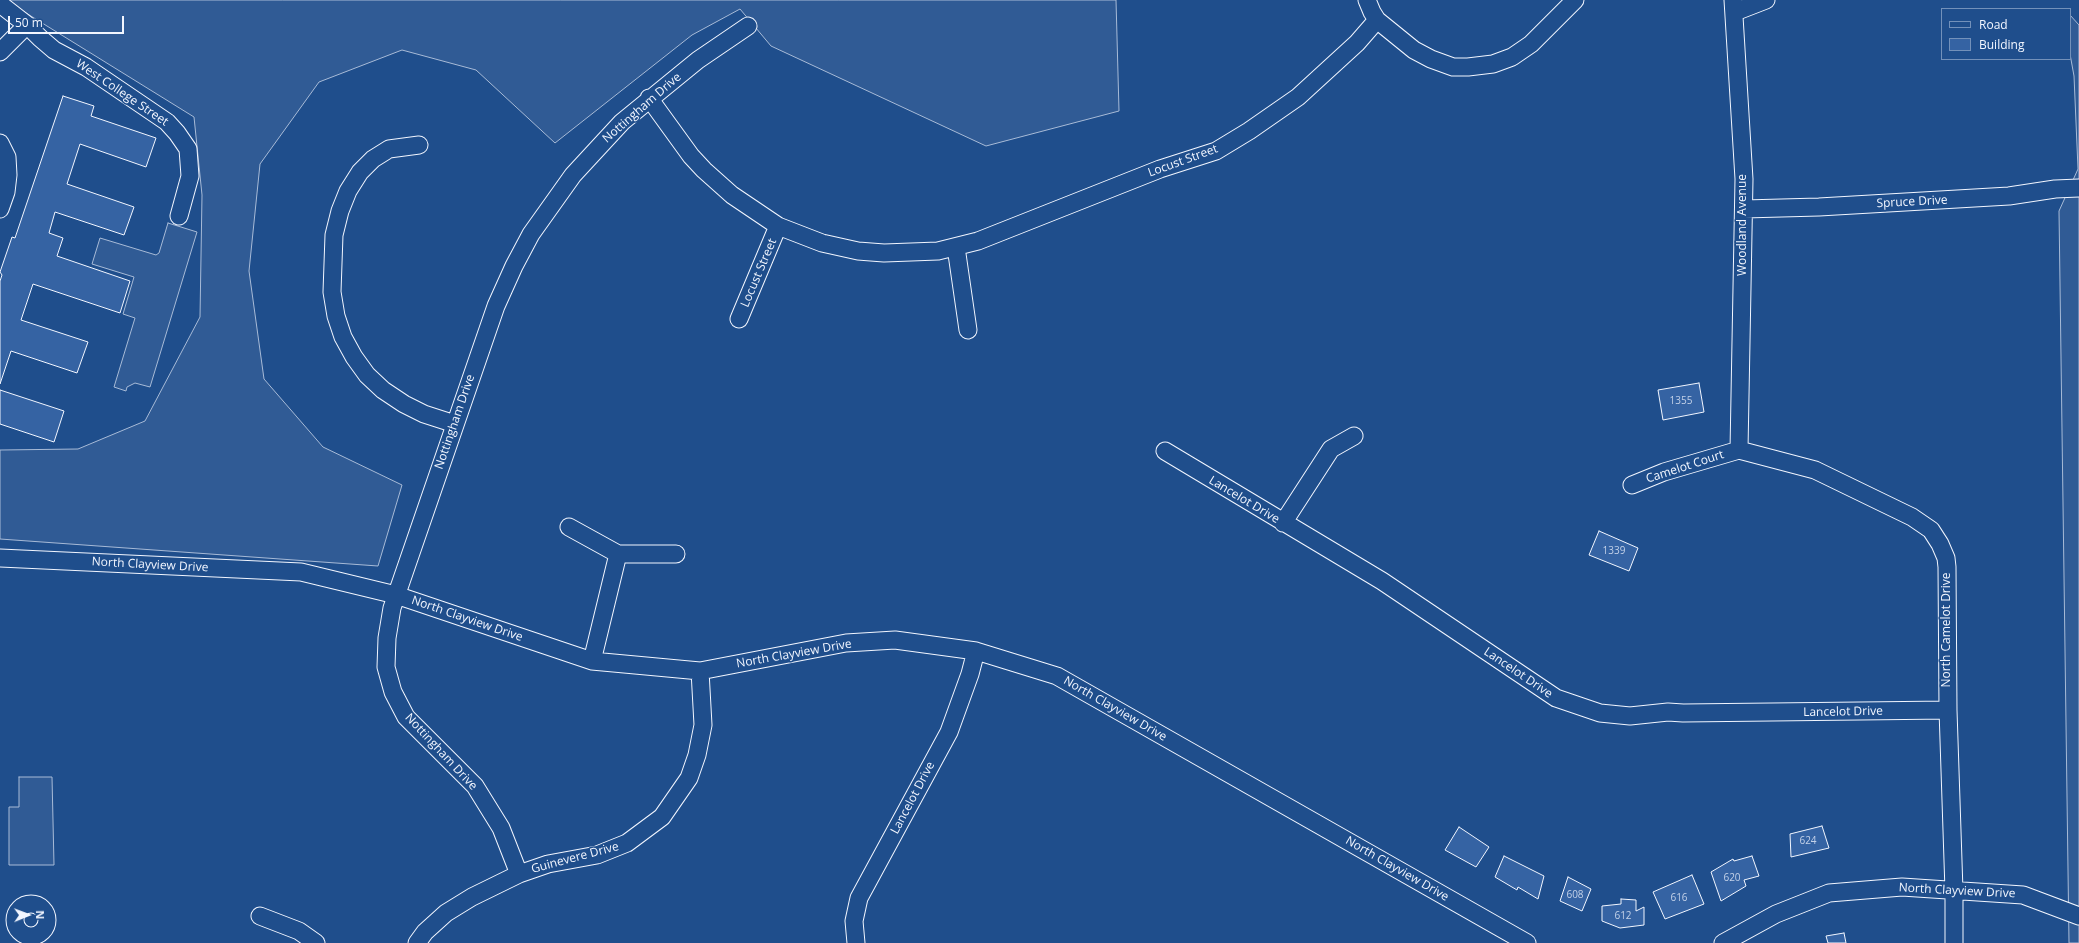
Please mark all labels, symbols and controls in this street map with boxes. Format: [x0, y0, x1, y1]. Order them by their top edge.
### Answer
scale bar [10, 8, 126, 34]
legend [1941, 8, 2071, 60]
text: 50 m [15, 14, 43, 31]
text: Road [1979, 16, 2008, 33]
text: Building [1979, 36, 2024, 53]
street label: West College Street [73, 57, 171, 129]
street label: Nottingham Drive [600, 70, 684, 146]
street label: Locust Street [1146, 142, 1220, 180]
street label: Woodland Avenue [1736, 174, 1750, 276]
street label: Spruce Drive [1876, 193, 1948, 211]
street label: Locust Street [738, 236, 780, 310]
street label: Nottingham Drive [432, 373, 478, 471]
house number: 1355 [1670, 395, 1692, 407]
street label: Camelot Court [1644, 448, 1726, 486]
street label: Lancelot Drive [1206, 473, 1282, 527]
house number: 1339 [1603, 545, 1625, 557]
street label: North Clayview Drive [91, 555, 209, 575]
street label: North Camelot Drive [1940, 572, 1954, 688]
street label: North Clayview Drive [409, 593, 525, 645]
street label: North Clayview Drive [735, 637, 853, 671]
street label: Lancelot Drive [1481, 645, 1555, 701]
street label: North Clayview Drive [1061, 674, 1169, 744]
street label: Lancelot Drive [1803, 704, 1883, 720]
street label: Nottingham Drive [402, 711, 480, 793]
street label: Lancelot Drive [888, 759, 938, 837]
street label: North Clayview Drive [1343, 834, 1451, 904]
house number: 624 [1799, 835, 1817, 847]
street label: Guinevere Drive [530, 839, 620, 877]
house number: 620 [1723, 872, 1741, 884]
street label: North Clayview Drive [1898, 881, 2016, 901]
house number: 608 [1566, 889, 1584, 901]
house number: 616 [1670, 892, 1688, 904]
north arrow [8, 895, 48, 935]
text: N [33, 910, 48, 919]
house number: 612 [1614, 910, 1632, 922]

